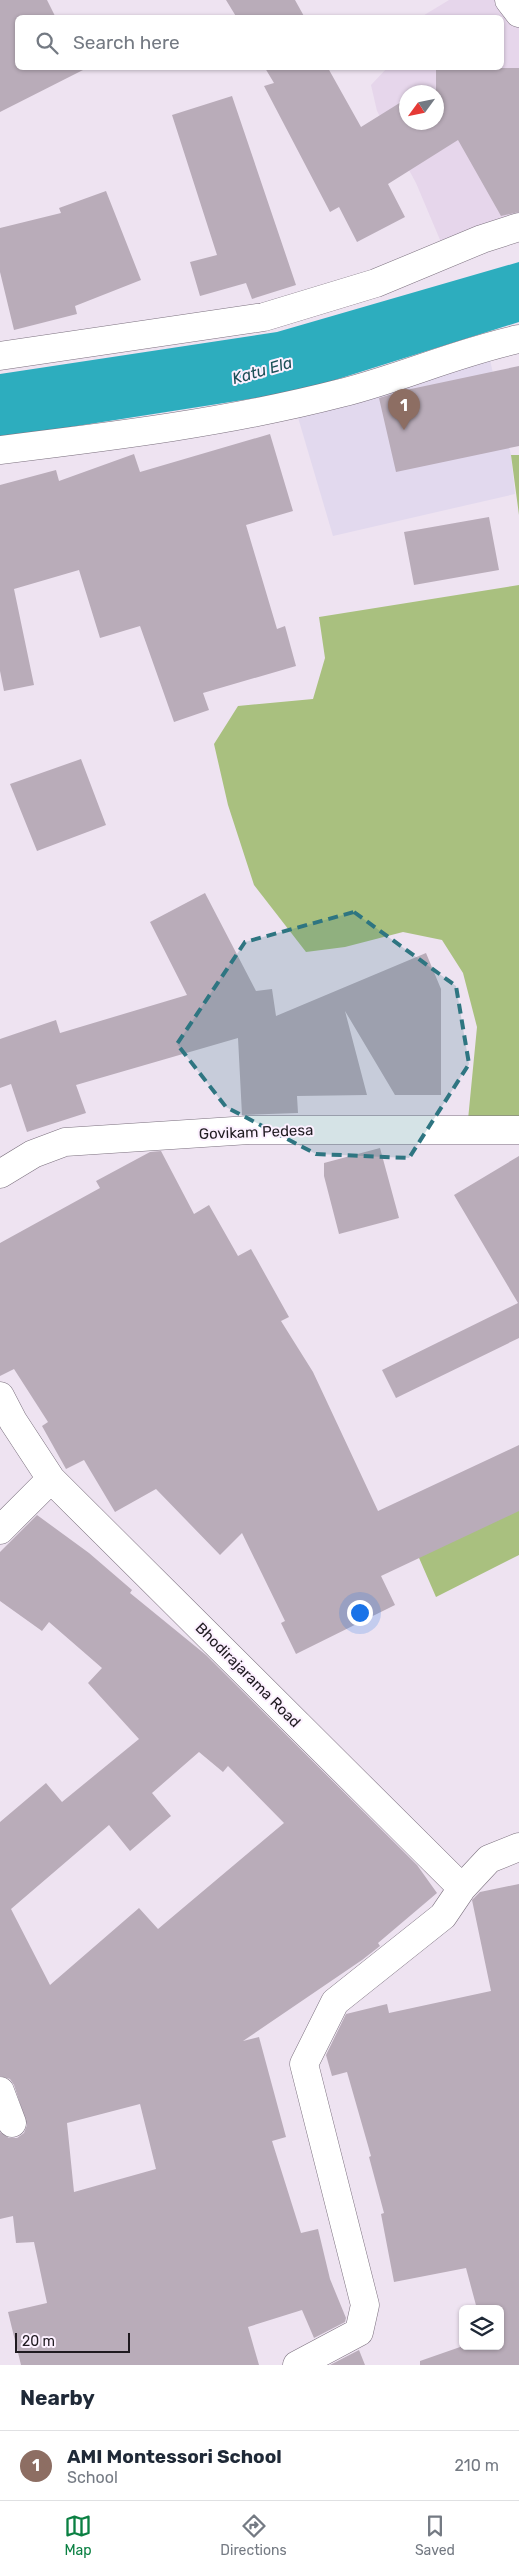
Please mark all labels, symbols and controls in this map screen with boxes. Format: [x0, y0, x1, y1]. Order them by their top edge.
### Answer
search box [15, 15, 504, 70]
icon: search [33, 29, 61, 57]
text: Search here [73, 31, 180, 54]
north arrow [399, 85, 444, 130]
water label: Katu Ela [230, 353, 294, 388]
pin: 1 [388, 389, 420, 430]
street label: Govikam Pedesa [198, 1121, 314, 1143]
your location [347, 1600, 373, 1626]
street label: Bhodirajarama Road [192, 1619, 304, 1731]
map controls [459, 2305, 504, 2350]
button: layers [459, 2305, 504, 2350]
scale bar [15, 2330, 130, 2353]
text: 20 m [22, 2333, 55, 2350]
text: Nearby [20, 2385, 95, 2410]
text: AMI Montessori School [67, 2445, 282, 2468]
text: 1 [32, 2456, 40, 2475]
text: 210 m [454, 2456, 499, 2475]
text: School [67, 2468, 118, 2487]
tab: Map [64, 2512, 92, 2559]
tab: Directions [220, 2512, 287, 2559]
tab: Saved [415, 2512, 455, 2559]

